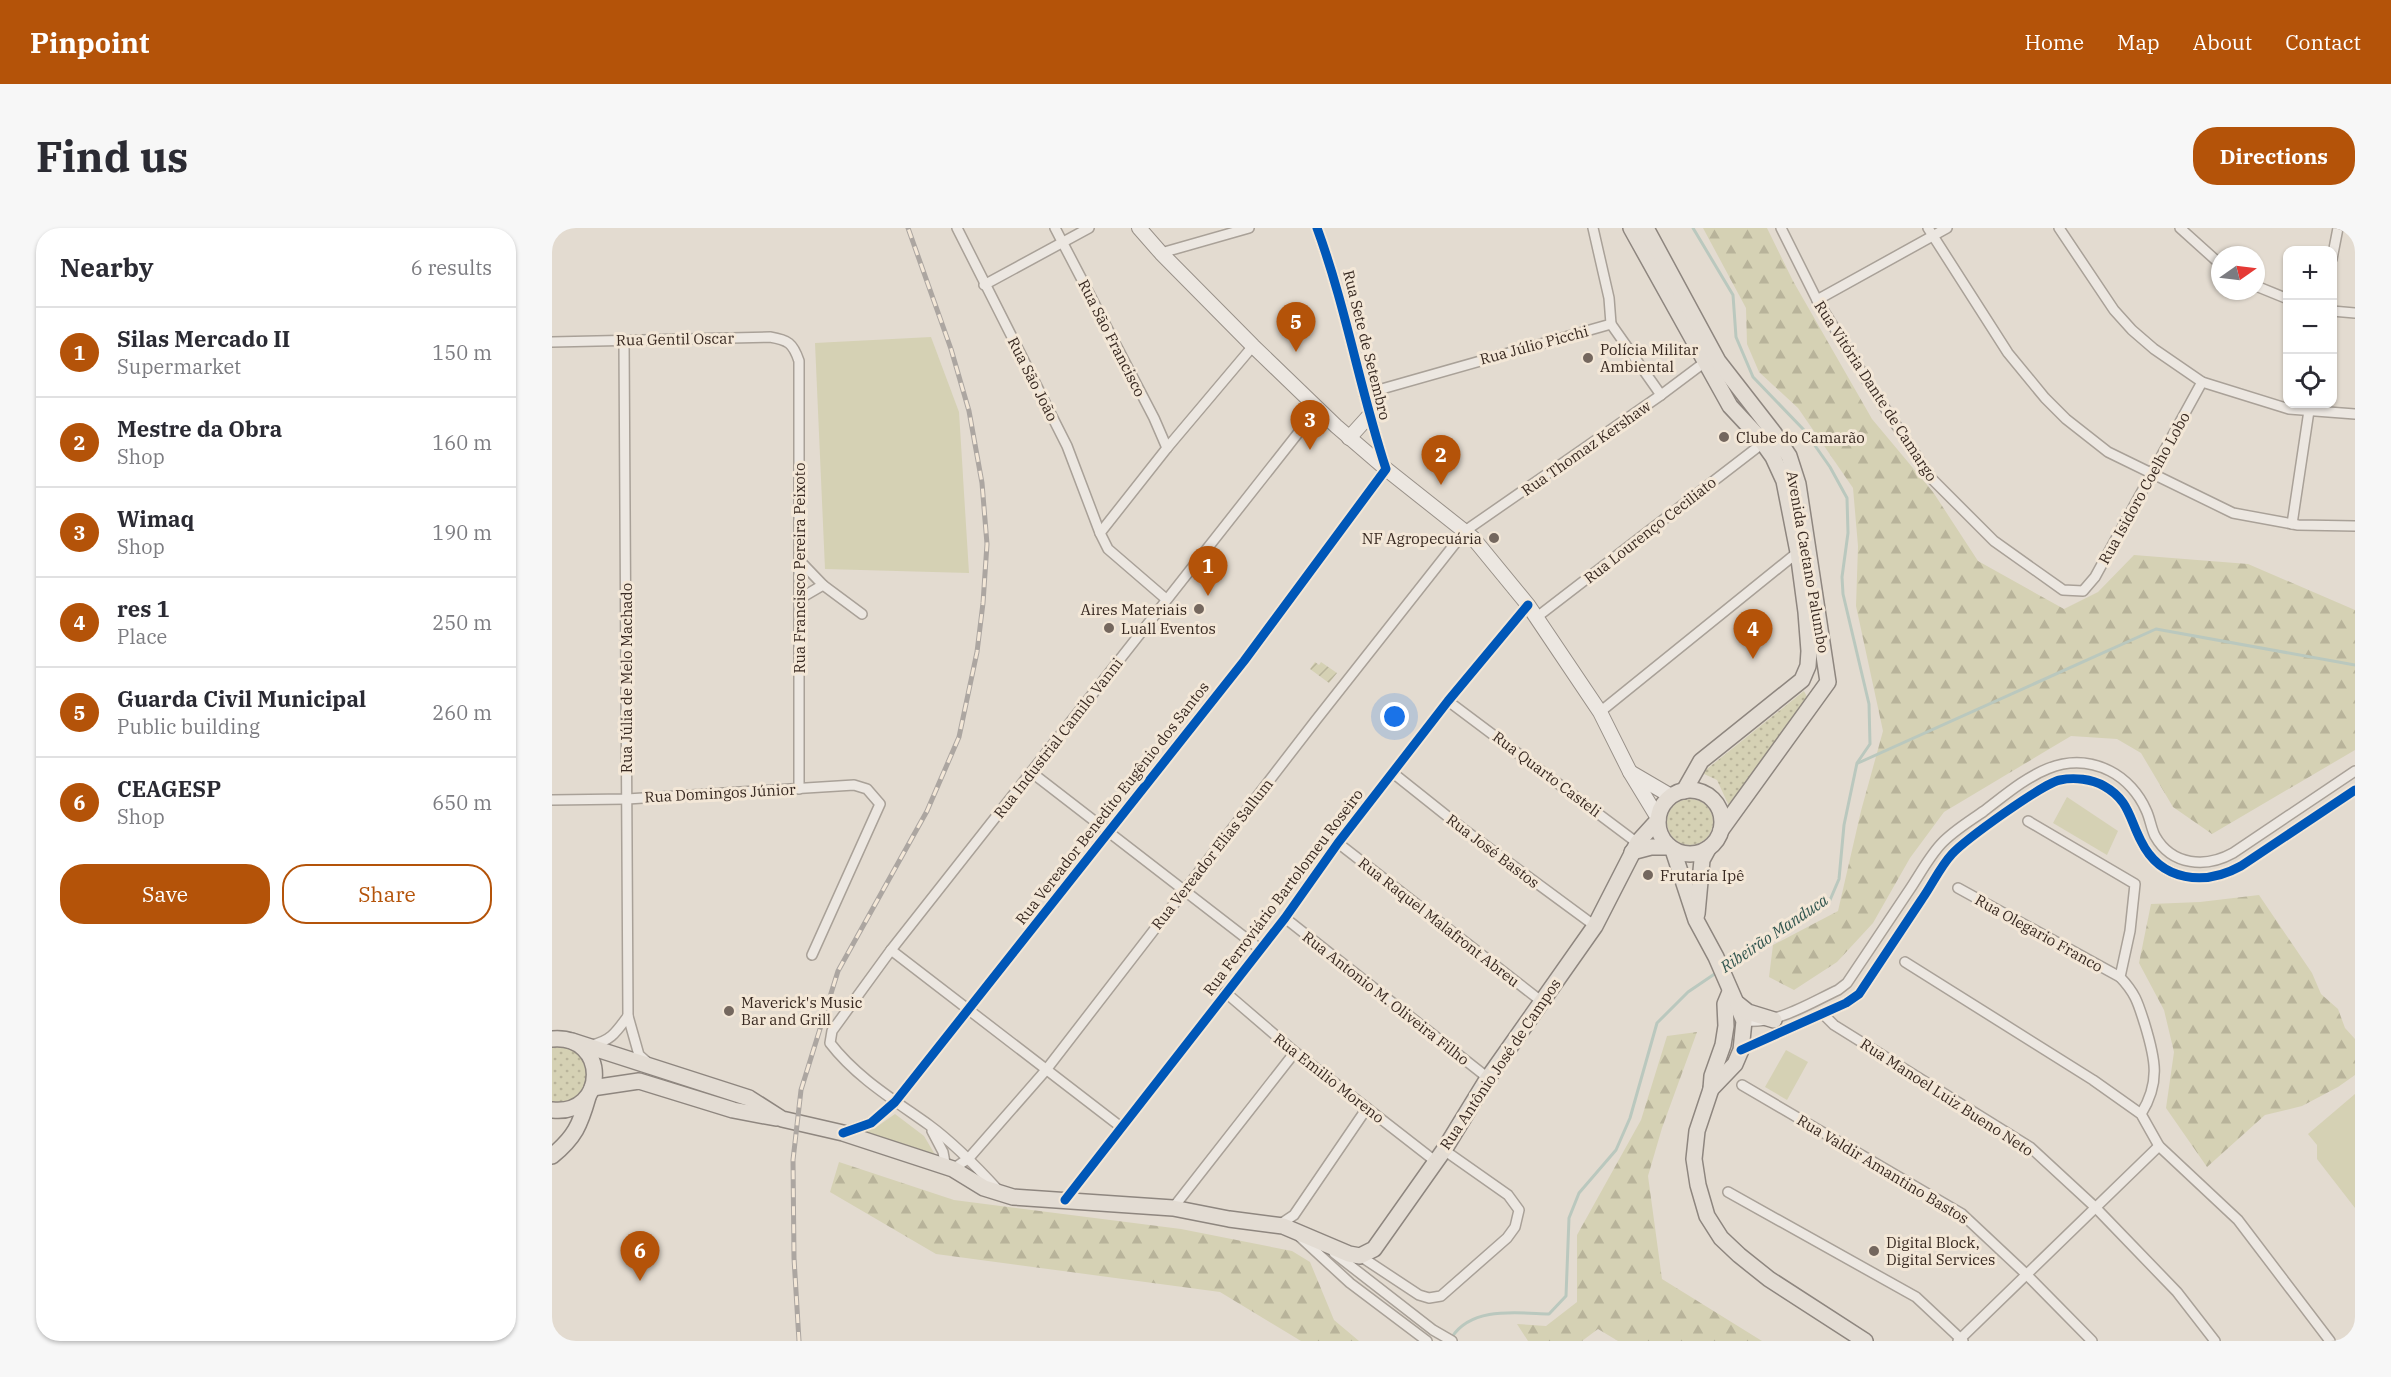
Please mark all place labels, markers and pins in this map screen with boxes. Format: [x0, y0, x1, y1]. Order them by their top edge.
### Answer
pin: 5 [1276, 302, 1316, 352]
place label: Polícia Militar Ambiental [1600, 340, 1698, 376]
marker: Polícia Militar Ambiental [1581, 351, 1595, 365]
pin: 3 [1290, 400, 1329, 450]
place label: Clube do Camarão [1736, 428, 1865, 447]
marker: Clube do Camarão [1717, 430, 1731, 444]
pin: 2 [1422, 436, 1460, 485]
place label: NF Agropecuária [1362, 529, 1482, 548]
marker: NF Agropecuária [1487, 531, 1501, 545]
pin: 1 [1188, 546, 1228, 596]
place label: Aires Materiais [1080, 600, 1187, 619]
marker: Aires Materiais [1192, 602, 1206, 616]
pin: 4 [1734, 610, 1772, 659]
place label: Luall Eventos [1121, 619, 1216, 638]
marker: Luall Eventos [1102, 621, 1116, 635]
place label: Frutaria Ipê [1660, 866, 1744, 885]
marker: Frutaria Ipê [1641, 868, 1655, 882]
place label: Maverick's Music Bar and Grill [741, 993, 863, 1029]
marker: Maverick's Music Bar and Grill [722, 1004, 736, 1018]
pin: 6 [620, 1232, 659, 1281]
place label: Digital Block, Digital Services [1886, 1233, 1995, 1269]
marker: Digital Block, Digital Services [1867, 1244, 1881, 1258]

